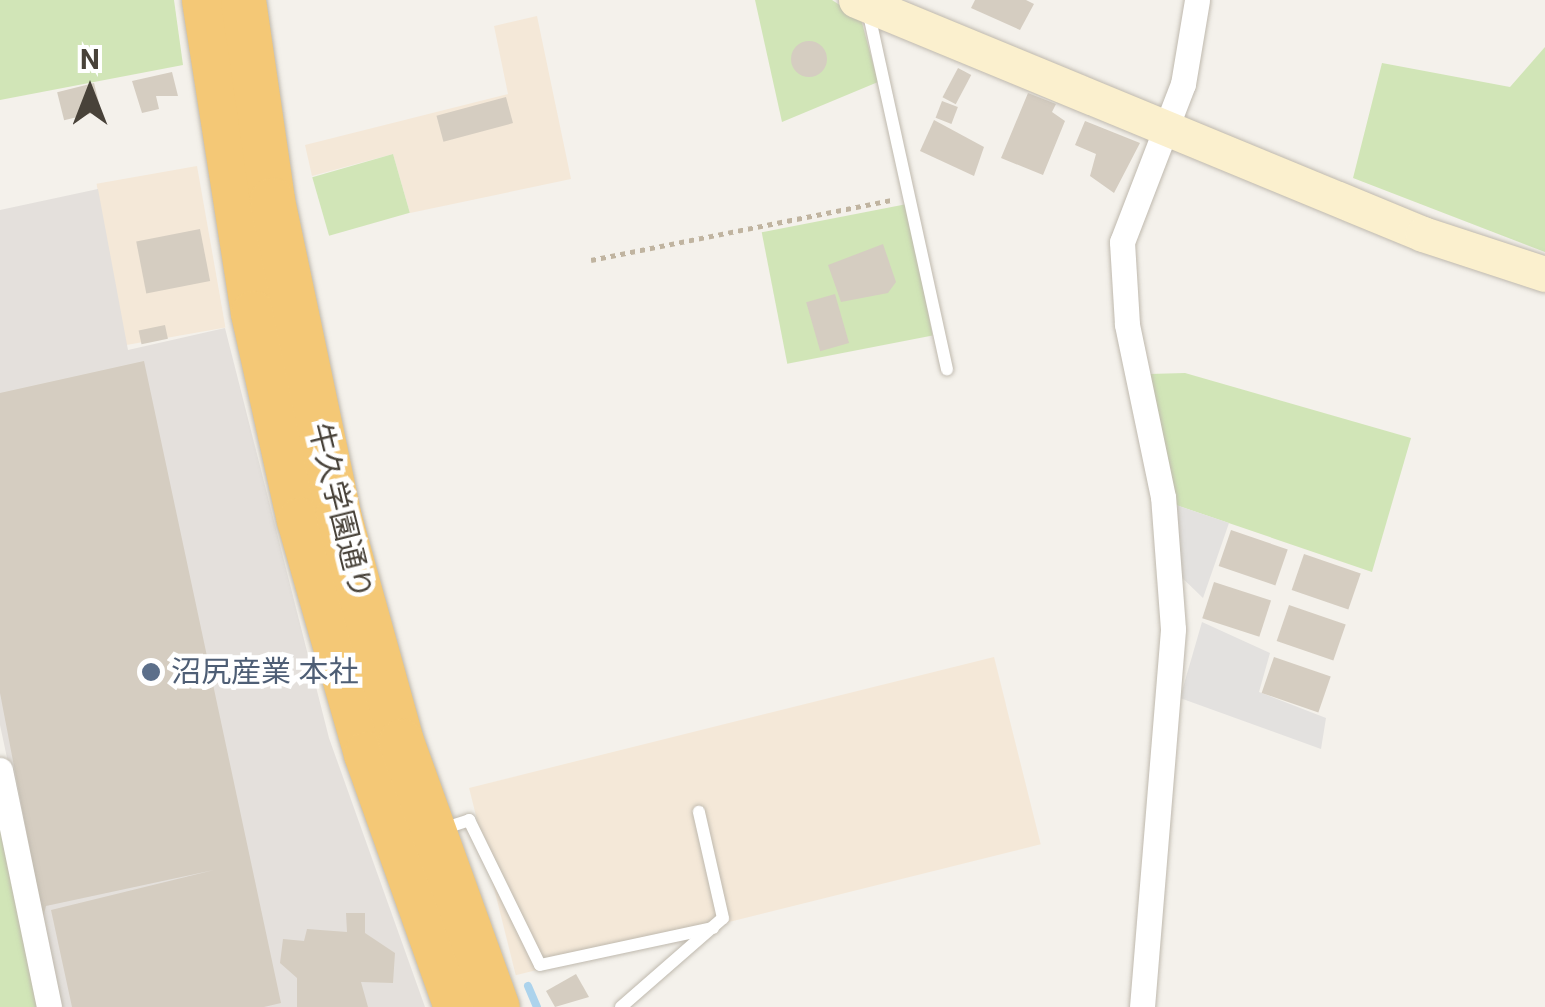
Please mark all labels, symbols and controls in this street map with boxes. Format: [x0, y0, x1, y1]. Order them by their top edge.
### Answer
north arrow [40, 40, 140, 140]
text: N [80, 43, 100, 76]
street label: 牛久学園通り [301, 419, 379, 603]
place label: 沼尻産業 本社 [171, 654, 358, 690]
marker: 沼尻産業 本社 [140, 661, 162, 683]

